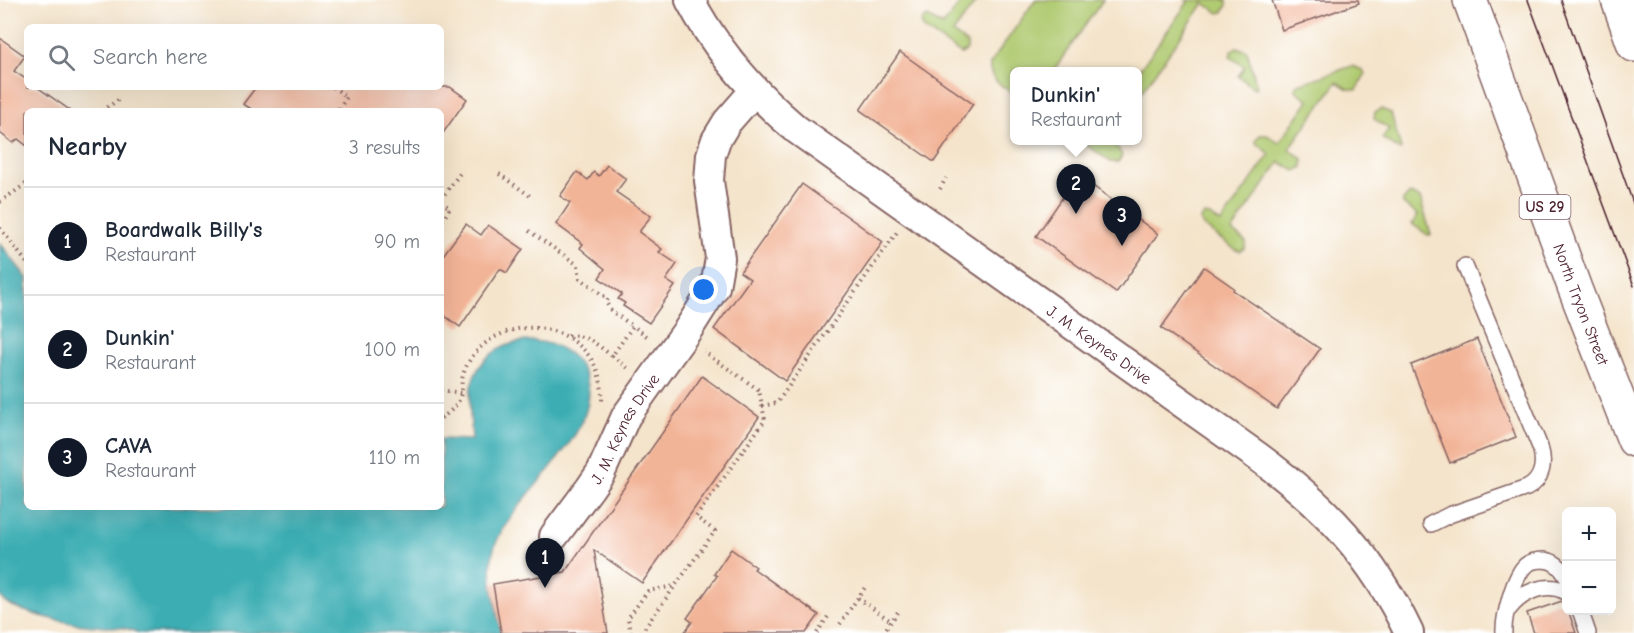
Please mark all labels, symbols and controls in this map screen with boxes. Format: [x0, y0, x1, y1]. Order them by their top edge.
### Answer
search box [24, 24, 444, 90]
icon: search [45, 41, 78, 74]
text: Search here [93, 44, 208, 70]
popup [1010, 67, 1142, 145]
text: Dunkin' [1031, 82, 1100, 108]
text: Restaurant [1031, 108, 1121, 131]
text: Nearby [48, 132, 127, 162]
text: 3 results [349, 136, 420, 159]
pin: 2 [1056, 164, 1096, 214]
road number: US 29 [1520, 195, 1570, 219]
pin: 3 [1102, 196, 1142, 246]
text: Boardwalk Billy's [105, 217, 262, 243]
text: 1 [64, 230, 71, 253]
text: 90 m [374, 230, 420, 253]
street label: North Tryon Street [1549, 241, 1612, 368]
text: Restaurant [105, 243, 195, 266]
your location [689, 275, 718, 304]
street label: J. M. Keynes Drive [1043, 302, 1155, 388]
text: Dunkin' [105, 325, 175, 351]
text: 2 [63, 338, 72, 361]
text: 100 m [365, 338, 420, 361]
text: Restaurant [105, 351, 195, 374]
street label: J. M. Keynes Drive [587, 371, 663, 488]
text: CAVA [105, 433, 152, 459]
text: 3 [63, 446, 72, 469]
text: 110 m [369, 446, 420, 469]
text: Restaurant [105, 459, 195, 482]
map controls [1562, 507, 1616, 615]
button: + [1562, 507, 1616, 561]
pin: 1 [526, 538, 564, 588]
button: − [1562, 561, 1616, 615]

